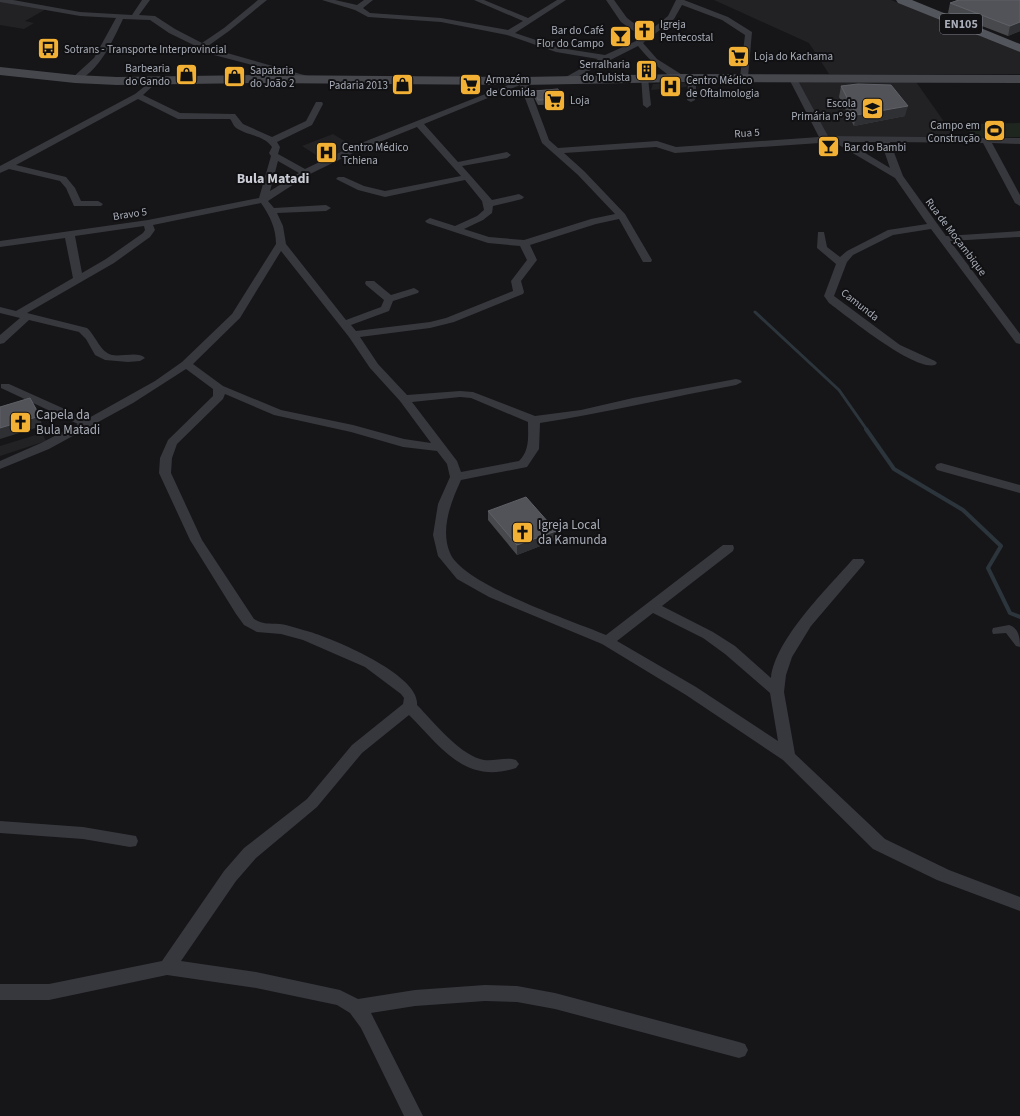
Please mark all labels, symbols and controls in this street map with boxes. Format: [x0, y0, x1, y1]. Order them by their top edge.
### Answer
road number: EN105 [940, 14, 982, 34]
church icon: Igreja Pentecostal [631, 17, 657, 43]
place label: Igreja Pentecostal [660, 17, 714, 45]
place label: Bar do Café Flor do Campo [537, 23, 605, 51]
bar icon: Bar do Café Flor do Campo [607, 23, 633, 49]
bus stop icon: Sotrans - Transporte Interprovincial [35, 36, 61, 62]
place label: Sotrans - Transporte Interprovincial [64, 42, 227, 57]
supermarket icon: Loja do Kachama [725, 43, 751, 69]
place label: Loja do Kachama [754, 49, 833, 64]
place label: Serralharia do Tubista [579, 57, 630, 85]
building icon: Serralharia do Tubista [633, 57, 659, 83]
place label: Barbearia do Gando [125, 61, 170, 89]
shop icon: Barbearia do Gando [173, 61, 199, 87]
shop icon: Sapataria do João 2 [222, 63, 248, 89]
place label: Sapataria do João 2 [250, 63, 295, 91]
shop icon: Padaria 2013 [390, 72, 416, 98]
supermarket icon: Armazém de Comida [457, 72, 483, 98]
place label: Armazém de Comida [486, 72, 535, 100]
hospital icon: Centro Médico de Oftalmologia [657, 73, 683, 99]
place label: Centro Médico de Oftalmologia [686, 73, 759, 101]
place label: Padaria 2013 [329, 78, 388, 93]
supermarket icon: Loja [541, 87, 567, 113]
place label: Loja [570, 93, 589, 108]
place label: Escola Primária nº 99 [791, 96, 856, 124]
school or university icon: Escola Primária nº 99 [859, 96, 885, 122]
place label: Campo em Construção [927, 118, 980, 146]
sports icon: Campo em Construção [982, 118, 1008, 144]
street label: Rua 5 [734, 125, 760, 141]
bar icon: Bar do Bambi [816, 134, 842, 160]
hospital icon: Centro Médico Tchiena [313, 140, 339, 166]
place label: Centro Médico Tchiena [342, 140, 408, 168]
place label: Bar do Bambi [844, 140, 906, 155]
district label: Bula Matadi [237, 169, 309, 189]
street label: Rua de Moçambique [922, 195, 990, 279]
street label: Bravo 5 [112, 204, 148, 224]
street label: Camunda [838, 285, 882, 325]
place label: Capela da Bula Matadi [36, 406, 100, 439]
church icon: Capela da Bula Matadi [7, 409, 33, 435]
place label: Igreja Local da Kamunda [538, 516, 607, 549]
church icon: Igreja Local da Kamunda [510, 519, 536, 545]

